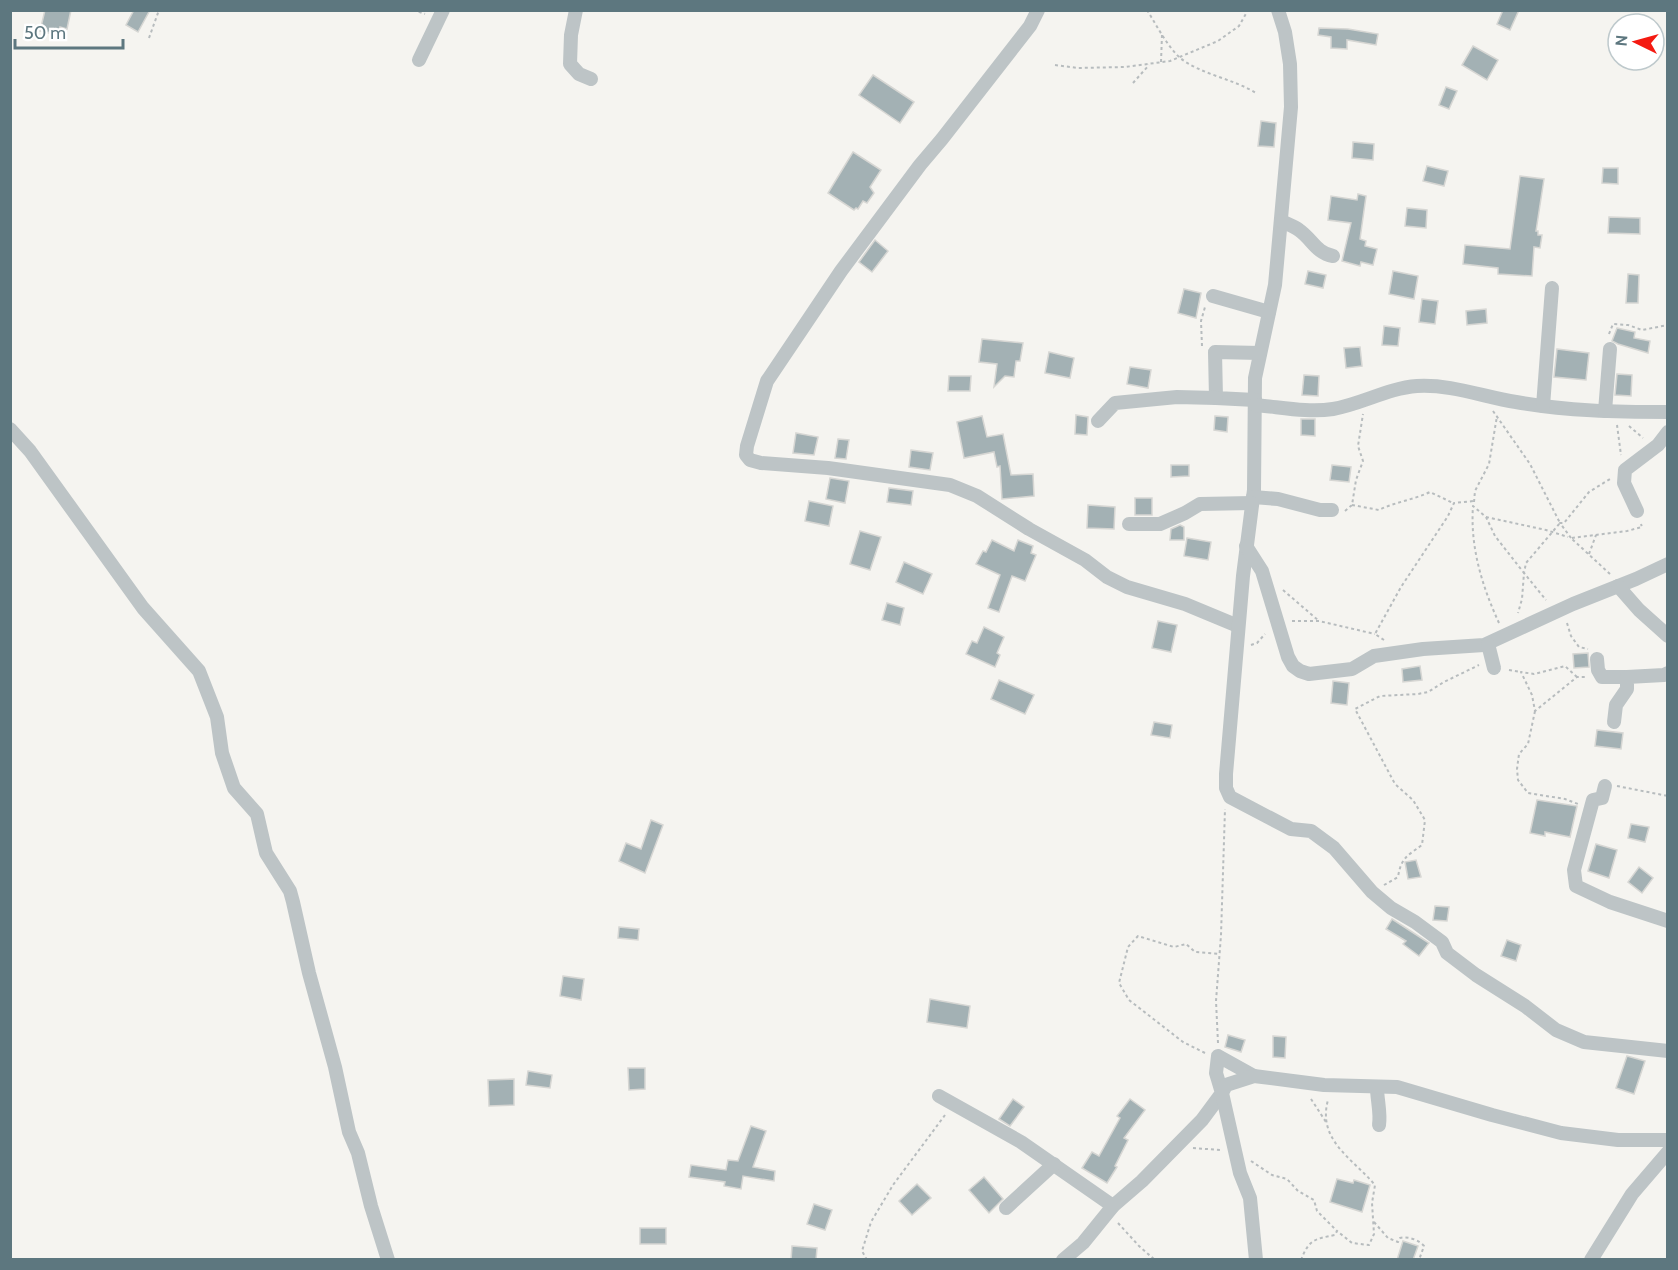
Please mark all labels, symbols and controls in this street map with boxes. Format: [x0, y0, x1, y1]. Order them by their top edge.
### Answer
scale bar [15, 12, 123, 50]
north arrow [1606, 12, 1666, 72]
text: 50 m [24, 22, 66, 44]
text: N [1612, 34, 1632, 47]

